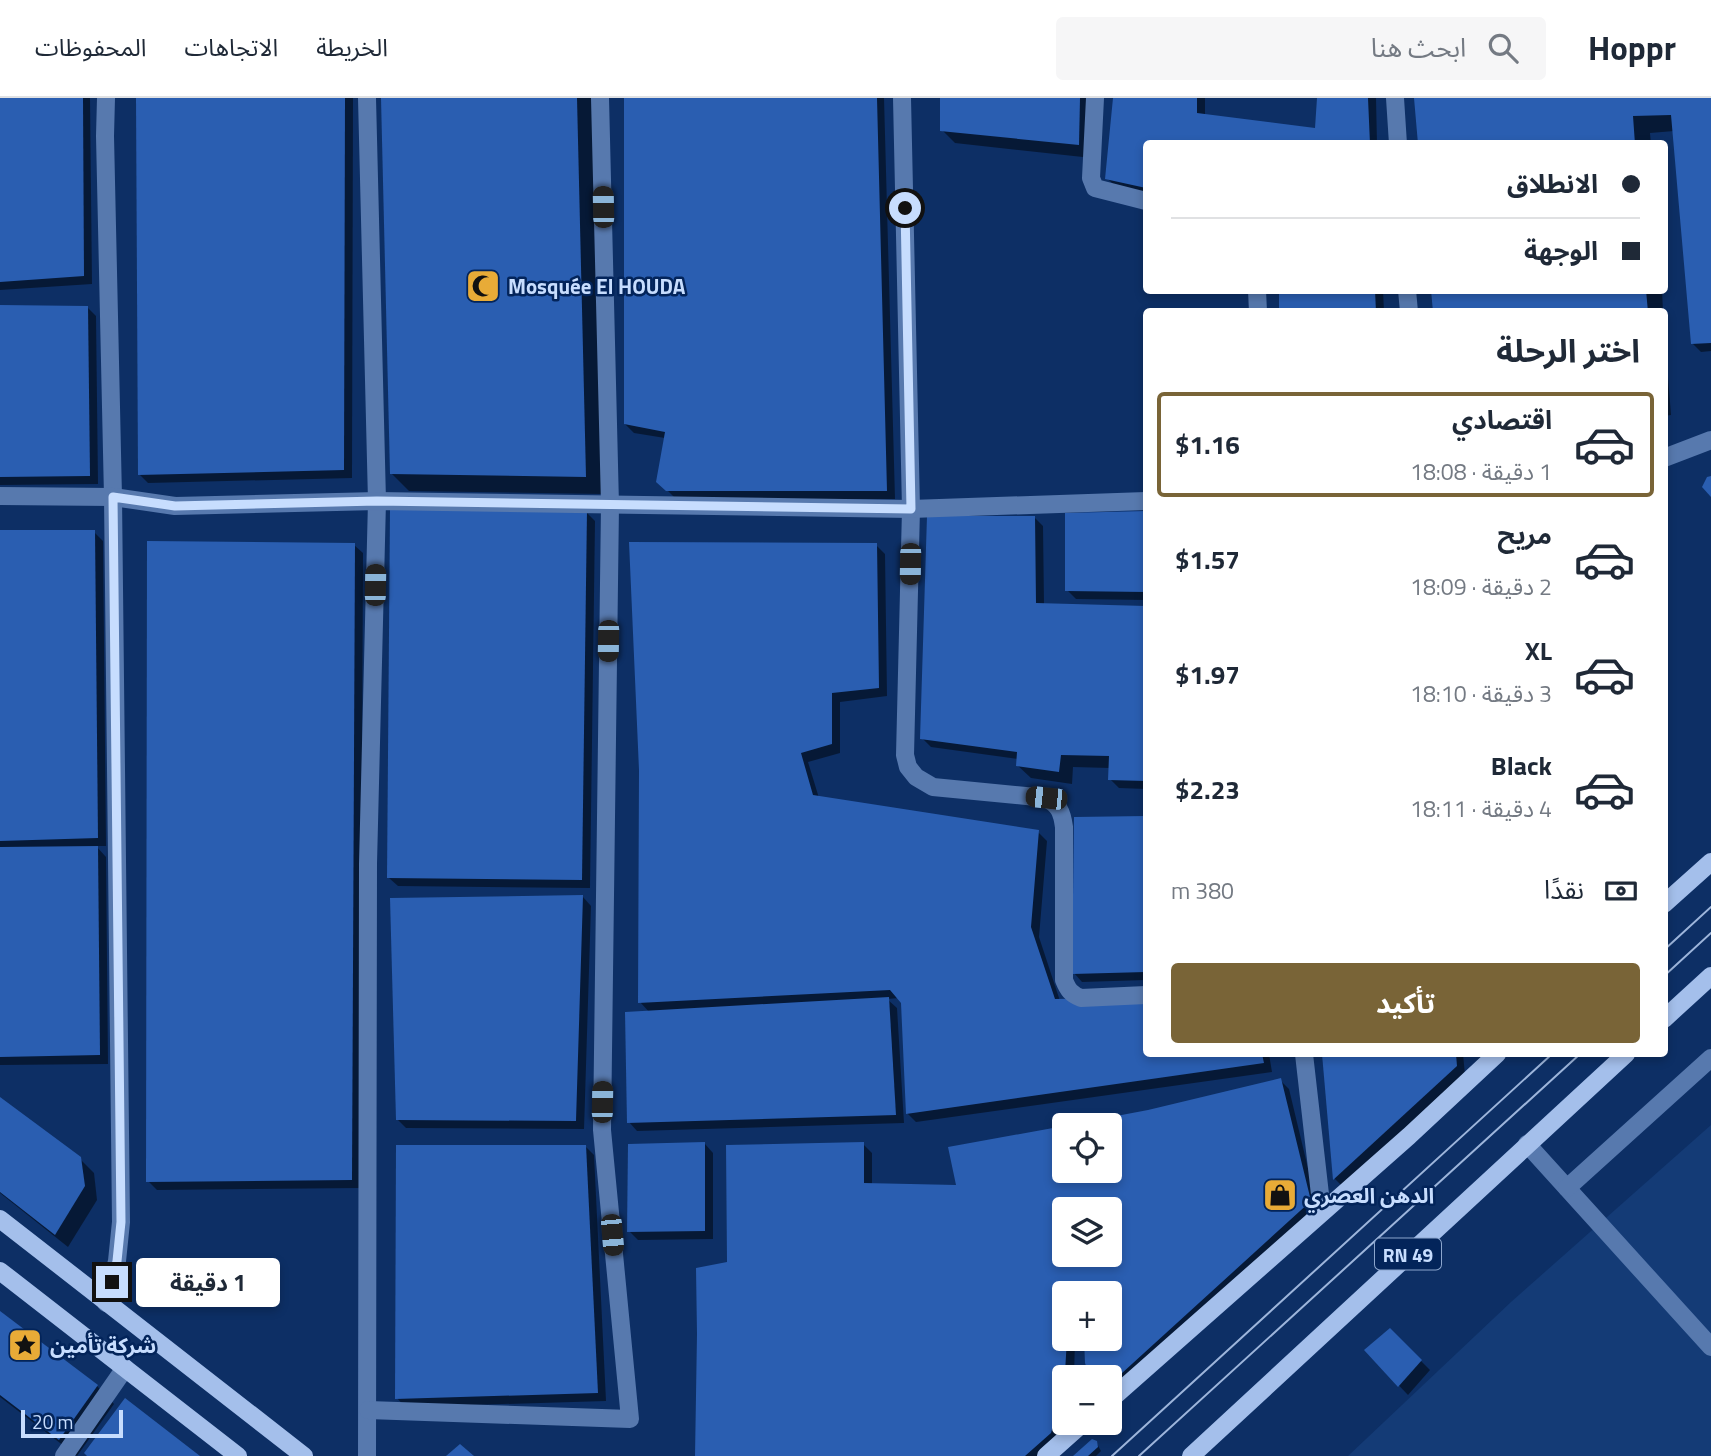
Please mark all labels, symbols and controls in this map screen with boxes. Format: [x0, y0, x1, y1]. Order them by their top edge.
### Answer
search box [1056, 17, 1546, 80]
text: Hoppr [1588, 23, 1676, 73]
text: ابحث هنا [1371, 28, 1466, 67]
text: المحفوظات [35, 29, 146, 65]
text: الاتجاهات [184, 29, 278, 65]
text: الخريطة [316, 29, 388, 65]
icon: search [1484, 29, 1522, 67]
text: الانطلاق [1507, 164, 1598, 203]
car [593, 186, 614, 228]
route start [889, 192, 921, 224]
text: الوجهة [1524, 231, 1598, 270]
mosque icon: Mosquée El HOUDA [464, 267, 502, 305]
place label: Mosquée El HOUDA [508, 270, 686, 302]
text: اختر الرحلة [1496, 326, 1640, 374]
text: اقتصادي [1452, 400, 1552, 439]
icon: car [1573, 413, 1636, 476]
text: $1.16 [1175, 425, 1240, 464]
text: 1 دقيقة · 18:08 [1410, 454, 1552, 489]
text: مريح [1497, 515, 1552, 554]
icon: car [1573, 528, 1636, 591]
text: $1.57 [1175, 540, 1240, 579]
car [900, 543, 921, 585]
car [365, 564, 386, 606]
text: 2 دقيقة · 18:09 [1410, 569, 1552, 604]
car [598, 620, 619, 662]
text: XL [1525, 631, 1552, 670]
icon: car [1573, 643, 1636, 706]
text: $1.97 [1175, 655, 1240, 694]
text: 3 دقيقة · 18:10 [1410, 676, 1552, 711]
text: Black [1491, 746, 1552, 785]
icon: car [1573, 758, 1636, 821]
text: $2.23 [1175, 770, 1240, 809]
car [1025, 785, 1068, 811]
text: 4 دقيقة · 18:11 [1410, 791, 1552, 826]
text: نقدًا [1544, 870, 1584, 909]
icon: cash [1602, 872, 1640, 910]
text: 380 m [1171, 873, 1234, 908]
button: تأكيد [1171, 963, 1640, 1043]
car [592, 1081, 613, 1123]
map controls [1052, 1113, 1122, 1435]
button: locate [1052, 1113, 1122, 1183]
shop icon: الدهن العصري [1261, 1176, 1299, 1214]
place label: الدهن العصري [1304, 1179, 1434, 1213]
button: layers [1052, 1197, 1122, 1267]
car [600, 1213, 625, 1257]
road number: RN 49 [1375, 1238, 1441, 1270]
callout: 1 دقيقة [136, 1258, 280, 1306]
text: 1 دقيقة [170, 1265, 246, 1300]
route end [96, 1266, 128, 1298]
button: + [1052, 1281, 1122, 1351]
place icon: شركة تأمين [6, 1326, 44, 1364]
place label: شركة تأمين [50, 1329, 156, 1361]
button: − [1052, 1365, 1122, 1435]
scale bar [21, 1407, 122, 1439]
text: 20 m [32, 1407, 73, 1436]

